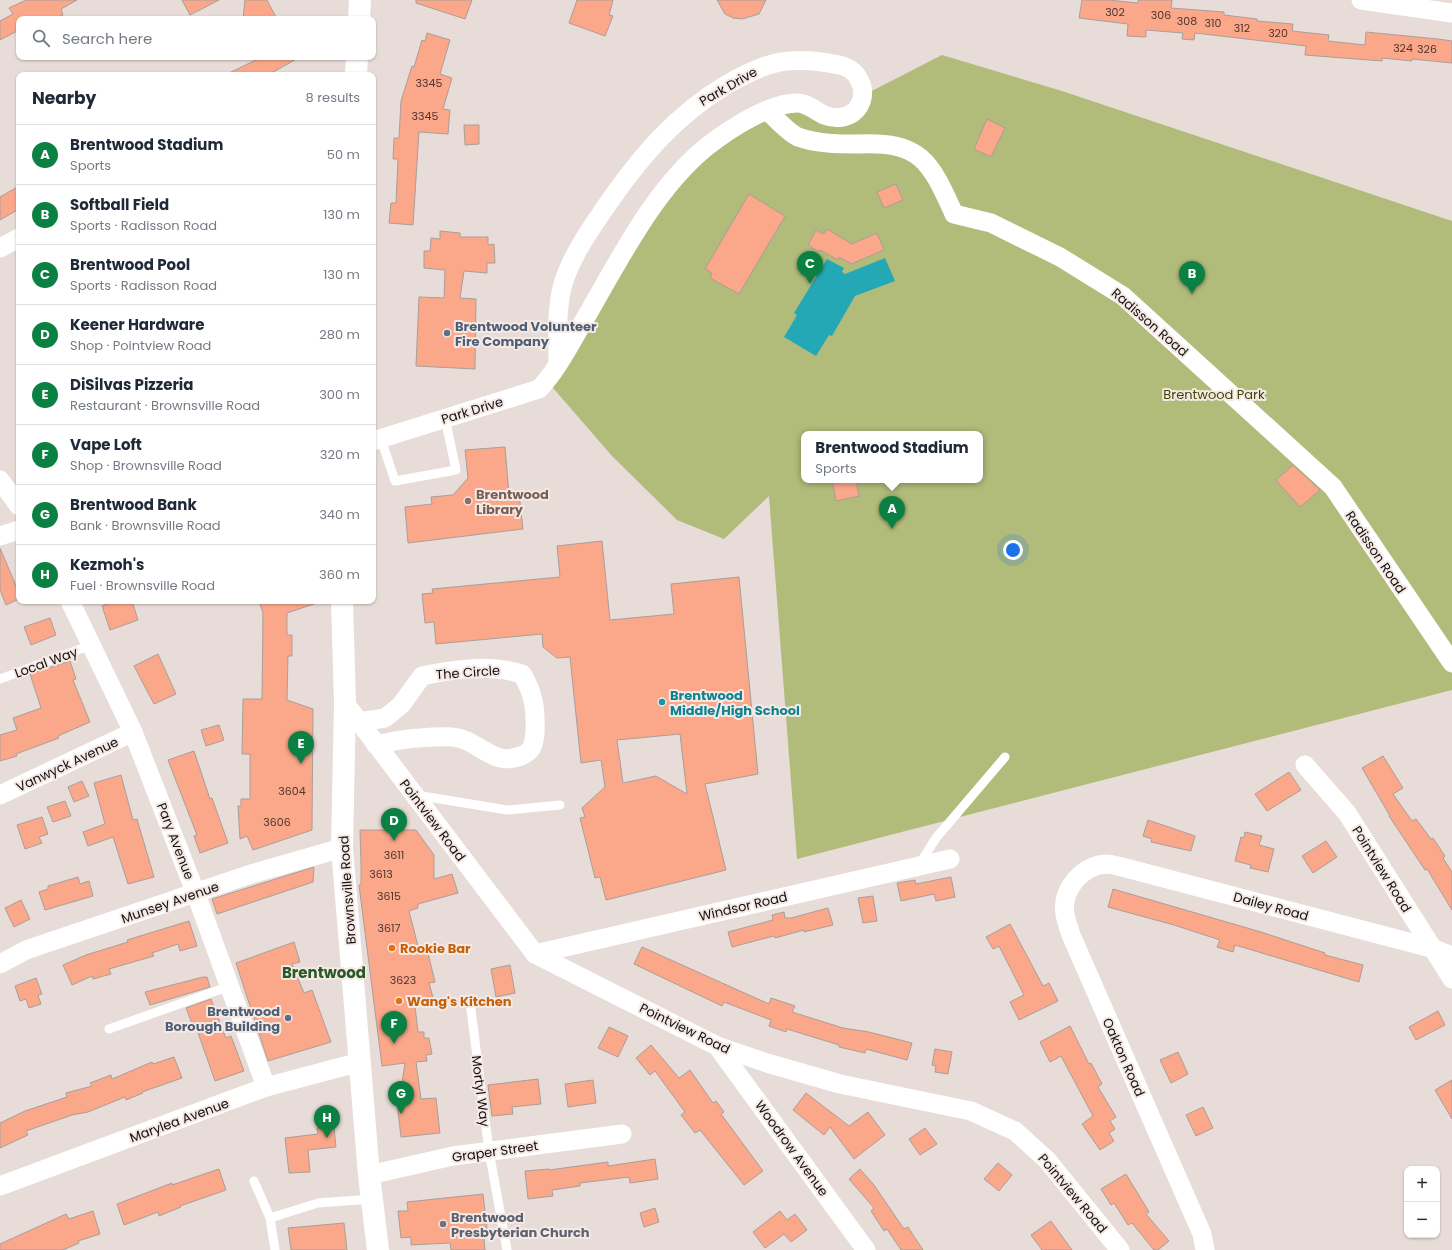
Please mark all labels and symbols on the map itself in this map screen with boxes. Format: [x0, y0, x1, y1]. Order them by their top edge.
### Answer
house number: 302 [1105, 4, 1125, 20]
house number: 306 [1151, 7, 1171, 23]
house number: 308 [1177, 13, 1197, 29]
house number: 310 [1205, 15, 1222, 31]
house number: 312 [1234, 20, 1250, 36]
house number: 320 [1268, 25, 1288, 41]
house number: 324 [1393, 40, 1413, 56]
house number: 326 [1417, 41, 1437, 57]
street label: Park Drive [696, 62, 761, 111]
house number: 3345 [416, 75, 442, 91]
house number: 3345 [412, 108, 438, 124]
pin: C [797, 251, 823, 284]
pin: B [1179, 261, 1205, 294]
street label: Radisson Road [1107, 284, 1192, 361]
place label: Brentwood Volunteer Fire Company [455, 317, 597, 351]
marker: Brentwood Volunteer Fire Company [442, 328, 452, 338]
park label: Brentwood Park [1163, 385, 1265, 404]
street label: Park Drive [439, 392, 505, 429]
place label: Brentwood Library [476, 485, 549, 519]
marker: Brentwood Library [463, 496, 473, 506]
pin: A [879, 496, 905, 529]
street label: Radisson Road [1341, 507, 1410, 597]
your location [1003, 540, 1023, 560]
street label: Local Way [12, 642, 81, 683]
street label: The Circle [435, 661, 501, 684]
place label: Brentwood Middle/High School [670, 686, 800, 720]
marker: Brentwood Middle/High School [657, 697, 667, 707]
pin: E [288, 731, 314, 764]
street label: Vanwyck Avenue [13, 732, 121, 796]
street label: Pointview Road [395, 775, 470, 865]
house number: 3604 [278, 783, 306, 799]
street label: Pary Avenue [152, 800, 199, 882]
pin: D [381, 808, 407, 841]
house number: 3606 [263, 814, 291, 830]
street label: Pointview Road [1347, 822, 1416, 916]
street label: Brownsville Road [334, 835, 361, 945]
house number: 3611 [384, 847, 404, 863]
house number: 3613 [369, 866, 393, 882]
street label: Munsey Avenue [119, 877, 222, 928]
street label: Windsor Road [697, 887, 789, 926]
street label: Dailey Road [1231, 887, 1311, 926]
house number: 3615 [377, 888, 401, 904]
house number: 3617 [378, 920, 401, 936]
place label: Rookie Bar [400, 939, 471, 958]
marker: Rookie Bar [387, 943, 397, 953]
district label: Brentwood [282, 962, 366, 983]
house number: 3623 [390, 972, 416, 988]
place label: Wang's Kitchen [407, 992, 512, 1011]
marker: Wang's Kitchen [394, 996, 404, 1006]
street label: Pointview Road [636, 998, 733, 1059]
place label: Brentwood Borough Building [165, 1002, 280, 1036]
pin: F [381, 1011, 407, 1044]
marker: Brentwood Borough Building [283, 1013, 293, 1023]
street label: Oakton Road [1098, 1015, 1149, 1100]
street label: Mortyl Way [467, 1054, 494, 1129]
pin: G [388, 1081, 414, 1114]
street label: Marylea Avenue [127, 1094, 232, 1147]
street label: Woodrow Avenue [750, 1097, 833, 1200]
pin: H [314, 1105, 340, 1138]
street label: Graper Street [451, 1136, 540, 1167]
street label: Pointview Road [1034, 1149, 1112, 1237]
place label: Brentwood Presbyterian Church [451, 1208, 590, 1242]
marker: Brentwood Presbyterian Church [438, 1219, 448, 1229]

